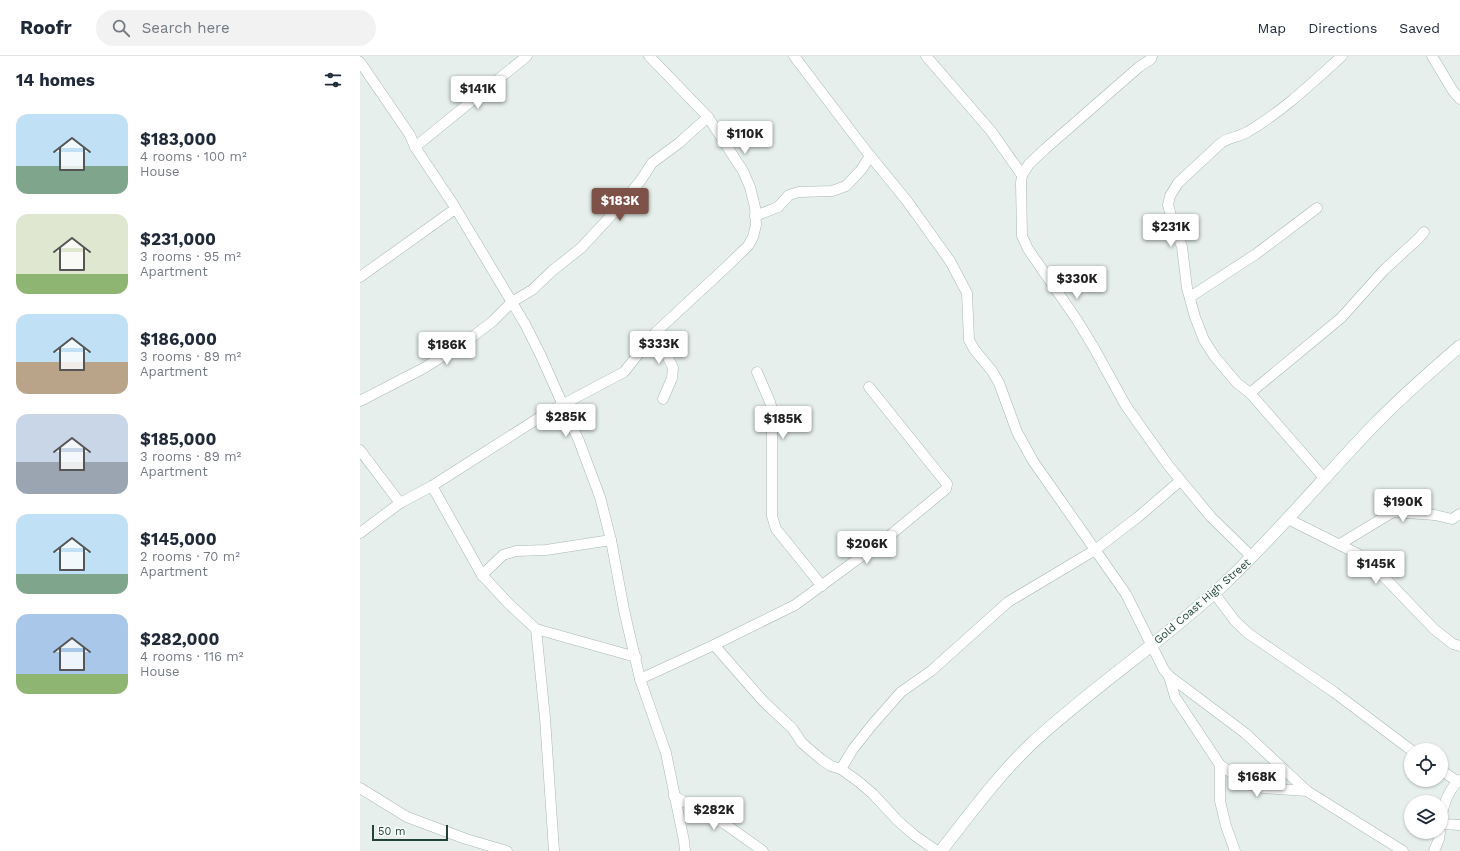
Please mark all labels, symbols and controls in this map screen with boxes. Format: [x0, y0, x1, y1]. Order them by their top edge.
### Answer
search box [96, 10, 376, 46]
text: Roofr [20, 16, 72, 39]
icon: search [110, 17, 132, 39]
text: Search here [142, 19, 230, 37]
text: Map [1258, 20, 1286, 36]
text: Directions [1308, 20, 1377, 36]
text: Saved [1399, 20, 1440, 36]
icon: filters [322, 69, 344, 91]
text: 14 homes [16, 70, 95, 90]
pin: $141K [450, 76, 506, 110]
text: $141K [460, 81, 496, 96]
pin: $110K [717, 121, 773, 155]
text: $110K [727, 126, 763, 141]
text: $183,000 [140, 129, 216, 149]
icon: home [48, 130, 96, 178]
text: 4 rooms · 100 m² [140, 149, 247, 164]
text: House [140, 164, 180, 179]
pin: $183K [592, 188, 648, 222]
text: $183K [601, 193, 639, 208]
pin: $231K [1143, 214, 1199, 248]
text: $231K [1152, 219, 1190, 234]
text: $231,000 [140, 229, 216, 249]
icon: home [48, 230, 96, 278]
text: 3 rooms · 95 m² [140, 249, 241, 264]
text: Apartment [140, 264, 208, 279]
pin: $330K [1049, 266, 1105, 300]
text: $330K [1056, 271, 1098, 286]
text: $186,000 [140, 329, 217, 349]
icon: home [48, 330, 96, 378]
pin: $333K [631, 331, 687, 365]
pin: $186K [419, 332, 475, 366]
text: $333K [639, 336, 679, 351]
text: $186K [427, 337, 467, 352]
text: 3 rooms · 89 m² [140, 349, 241, 364]
text: Apartment [140, 364, 208, 379]
pin: $285K [538, 404, 594, 438]
pin: $185K [755, 406, 811, 440]
text: $285K [546, 409, 586, 424]
text: $185K [764, 411, 802, 426]
text: $185,000 [140, 429, 216, 449]
icon: home [48, 430, 96, 478]
text: 3 rooms · 89 m² [140, 449, 241, 464]
text: Apartment [140, 464, 208, 479]
pin: $190K [1375, 489, 1431, 523]
text: $190K [1383, 494, 1423, 509]
text: $145,000 [140, 529, 217, 549]
icon: home [48, 530, 96, 578]
pin: $206K [839, 531, 895, 565]
text: $206K [846, 536, 888, 551]
text: 2 rooms · 70 m² [140, 549, 240, 564]
pin: $145K [1348, 551, 1404, 585]
street label: Gold Coast High Street [1151, 556, 1254, 647]
text: $145K [1357, 556, 1395, 571]
text: Apartment [140, 564, 208, 579]
text: $282,000 [140, 629, 219, 649]
icon: home [48, 630, 96, 678]
text: 4 rooms · 116 m² [140, 649, 243, 664]
text: House [140, 664, 180, 679]
map controls [1404, 743, 1448, 839]
button: locate [1404, 743, 1448, 787]
pin: $168K [1229, 764, 1285, 798]
text: $168K [1237, 769, 1277, 784]
button: layers [1404, 795, 1448, 839]
pin: $282K [686, 797, 742, 831]
text: $282K [694, 802, 735, 817]
scale bar [372, 823, 448, 842]
text: 50 m [378, 825, 405, 838]

